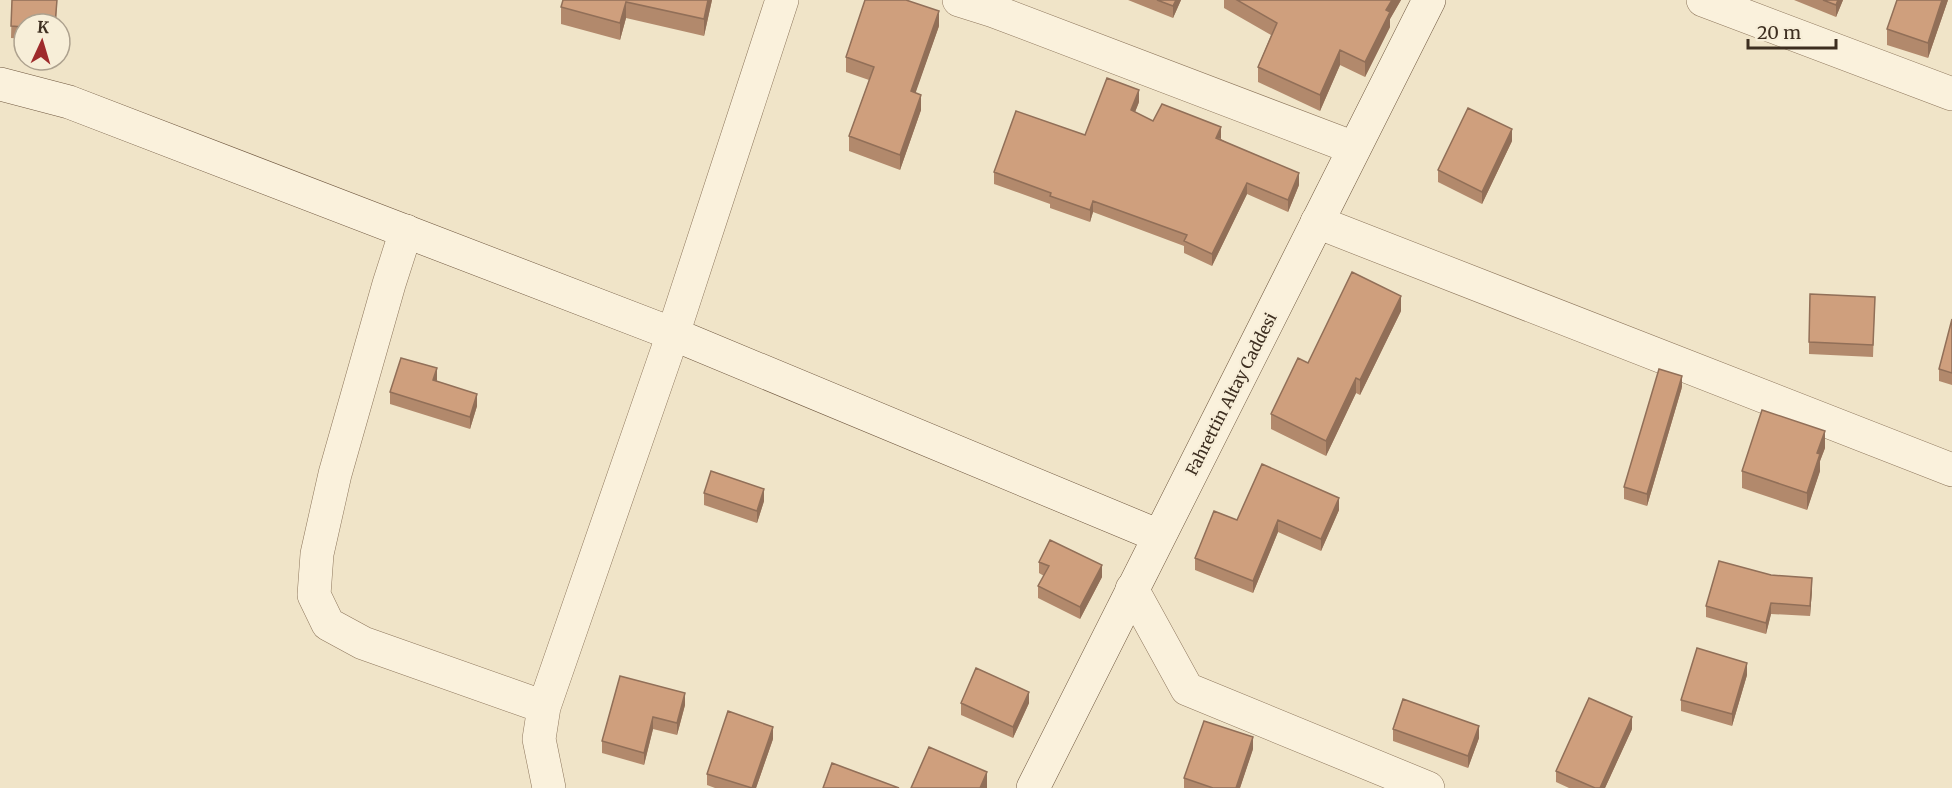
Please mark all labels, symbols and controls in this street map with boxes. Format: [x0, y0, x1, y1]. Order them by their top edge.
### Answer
north arrow [12, 12, 72, 72]
scale bar [1748, 12, 1836, 50]
text: K [36, 17, 50, 37]
text: 20 m [1757, 21, 1801, 44]
street label: Fahrettin Altay Caddesi [1181, 309, 1281, 479]

